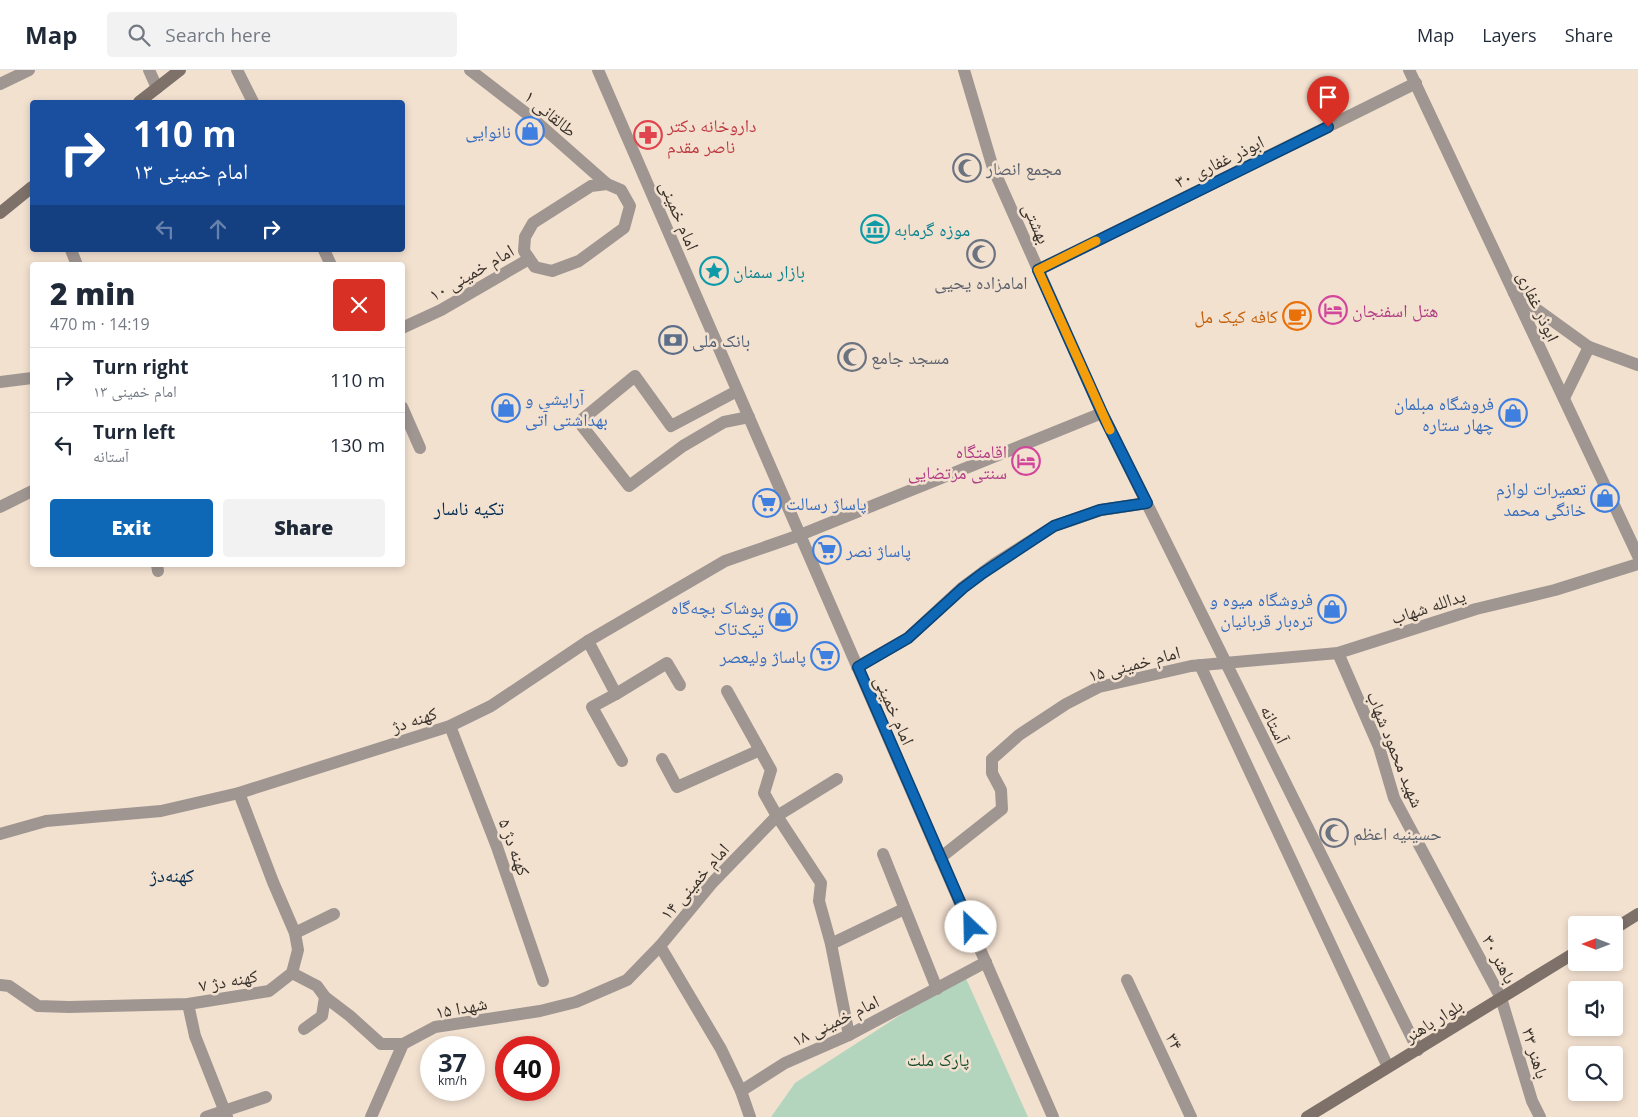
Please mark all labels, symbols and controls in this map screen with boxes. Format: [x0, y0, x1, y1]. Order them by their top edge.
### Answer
search box [107, 12, 457, 57]
text: Map [25, 18, 77, 51]
icon: search [125, 21, 153, 49]
text: Search here [165, 22, 271, 48]
text: Map [1417, 23, 1454, 47]
text: Layers [1482, 23, 1537, 47]
text: Share [1565, 23, 1613, 47]
pin [1307, 76, 1349, 127]
icon: arrive [1314, 83, 1342, 111]
street label: طالقانی ۱ [520, 84, 582, 142]
text: 110 m [133, 110, 237, 157]
place label: داروخانه دکتر ناصر مقدم [666, 113, 757, 159]
shop icon: نانوایی [515, 116, 545, 146]
place label: نانوایی [465, 119, 511, 143]
icon: right [50, 120, 115, 185]
pharmacy icon: داروخانه دکتر ناصر مقدم [633, 120, 663, 150]
street label: ابوذر غفاری ۳۰ [1170, 129, 1268, 193]
mosque icon: مجمع انصار [952, 153, 982, 183]
text: امام خمینی ۱۳ [133, 155, 248, 185]
place label: مجمع انصار [985, 156, 1062, 181]
street label: امام خمینی [654, 176, 705, 254]
street label: بهشتی [1017, 199, 1057, 247]
museum icon: موزه گرمابه [860, 214, 890, 244]
icon: left [151, 215, 179, 243]
icon: ahead [204, 215, 232, 243]
icon: right [257, 215, 285, 243]
place label: موزه گرمابه [894, 217, 970, 241]
street label: امام خمینی ۱۰ [424, 238, 518, 307]
mosque icon: امامزاده یحیی [966, 239, 996, 269]
place icon: بازار سمنان [699, 256, 729, 286]
place label: بازار سمنان [733, 259, 805, 283]
street label: ابوذر غفاری [1512, 267, 1566, 345]
place label: امامزاده یحیی [934, 270, 1028, 294]
text: 2 min [50, 273, 135, 314]
button: close [333, 279, 385, 331]
hotel icon: هتل اسفنجان [1318, 295, 1348, 325]
place label: هتل اسفنجان [1352, 298, 1438, 322]
cafe icon: کافه کیک مل [1282, 301, 1312, 331]
place label: کافه کیک مل [1194, 304, 1279, 328]
text: 470 m · 14:19 [50, 313, 150, 335]
bank icon: بانک ملی [658, 325, 688, 355]
place label: بانک ملی [692, 328, 750, 352]
mosque icon: مسجد جامع [837, 342, 867, 372]
place label: مسجد جامع [871, 345, 949, 370]
text: Turn right [93, 354, 188, 380]
icon: right [50, 366, 78, 394]
text: 110 m [330, 367, 385, 393]
text: امام خمینی ۱۳ [93, 380, 177, 402]
place label: آرایشی و بهداشتی آتی [525, 386, 608, 431]
place label: فروشگاه مبلمان چهار ستاره [1394, 391, 1494, 436]
shop icon: آرایشی و بهداشتی آتی [491, 393, 521, 423]
shop icon: فروشگاه مبلمان چهار ستاره [1498, 398, 1528, 428]
text: Turn left [93, 419, 175, 445]
icon: left [50, 431, 78, 459]
text: 130 m [330, 432, 385, 458]
place label: اقامتگاه سنتی مرتضایی [908, 439, 1007, 484]
text: آستانه [93, 445, 129, 467]
hotel icon: اقامتگاه سنتی مرتضایی [1011, 446, 1041, 476]
place label: تعمیرات لوازم خانگی محمد [1496, 476, 1586, 521]
shop icon: تعمیرات لوازم خانگی محمد [1590, 483, 1620, 513]
supermarket icon: پاساژ رسالت [752, 488, 782, 518]
place label: پاساژ رسالت [786, 491, 867, 515]
district label: تکیه ناسار [433, 495, 505, 521]
button: Exit [50, 499, 213, 557]
button: Share [223, 499, 385, 557]
supermarket icon: پاساژ نصر [812, 535, 842, 565]
place label: پاساژ نصر [845, 538, 911, 562]
street label: یدالله شهاب [1388, 583, 1468, 629]
place label: فروشگاه میوه و تره‌بار قربانیان [1210, 587, 1313, 632]
shop icon: فروشگاه میوه و تره‌بار قربانیان [1317, 594, 1347, 624]
place label: پوشاک بچه‌گاه تیک‌تاک [671, 595, 764, 640]
shop icon: پوشاک بچه‌گاه تیک‌تاک [768, 602, 798, 632]
street label: امام خمینی ۱۵ [1085, 639, 1183, 688]
supermarket icon: پاساژ ولیعصر [810, 641, 840, 671]
place label: پاساژ ولیعصر [719, 644, 806, 668]
street label: امام خمینی [868, 672, 921, 749]
street label: شهید محمود شهاب [1362, 687, 1430, 811]
street label: کهنه دژ [387, 700, 440, 738]
street label: آستانه [1255, 701, 1295, 748]
street label: کهنه دژ ۵ [494, 815, 537, 880]
mosque icon: حسینیه اعظم [1319, 818, 1349, 848]
place label: حسینیه اعظم [1353, 821, 1442, 846]
street label: امام خمینی ۱۴ [654, 838, 735, 925]
district label: کهنه‌دژ [149, 862, 194, 888]
position arrow [944, 900, 996, 952]
north arrow [1568, 916, 1622, 971]
map controls [1568, 916, 1623, 1101]
street label: باهنر ۳۰ [1477, 930, 1523, 988]
street label: کهنه دژ ۷ [197, 963, 260, 997]
button: sound [1568, 981, 1623, 1036]
street label: امام خمینی ۱۸ [787, 989, 883, 1052]
street label: شهدا ۱۵ [433, 990, 489, 1024]
street label: بلوار باهنر [1398, 993, 1467, 1048]
street label: باهنر ۳۳ [1517, 1025, 1555, 1081]
street label: ۳۴ [1161, 1029, 1189, 1053]
speed limit sign: 40 [495, 1036, 560, 1101]
text: 37 [438, 1045, 467, 1079]
button: search [1568, 1046, 1623, 1101]
park label: پارک ملت [907, 1047, 969, 1071]
text: km/h [438, 1072, 467, 1089]

